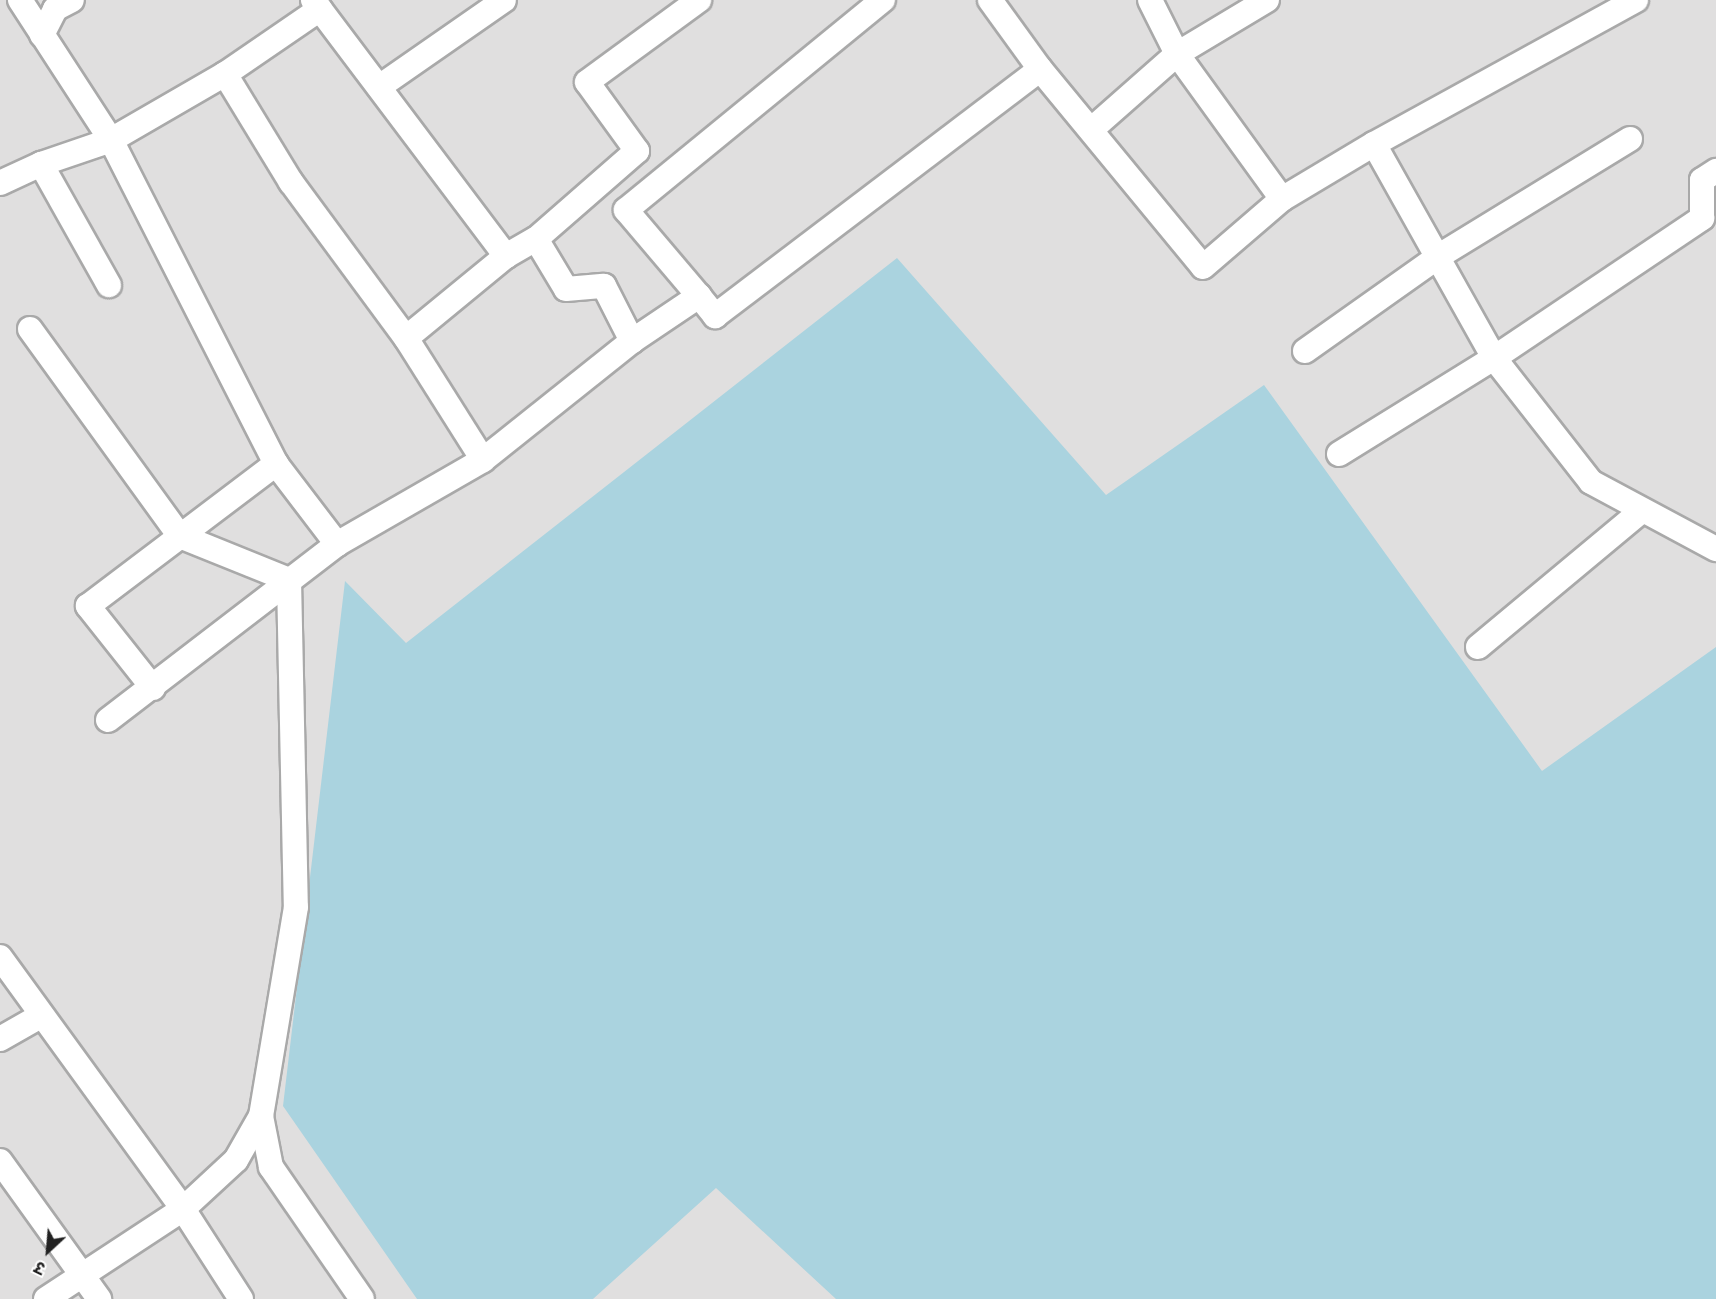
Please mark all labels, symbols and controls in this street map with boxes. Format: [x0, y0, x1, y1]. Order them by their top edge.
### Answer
north arrow [18, 1221, 78, 1281]
text: उ [31, 1255, 49, 1280]

